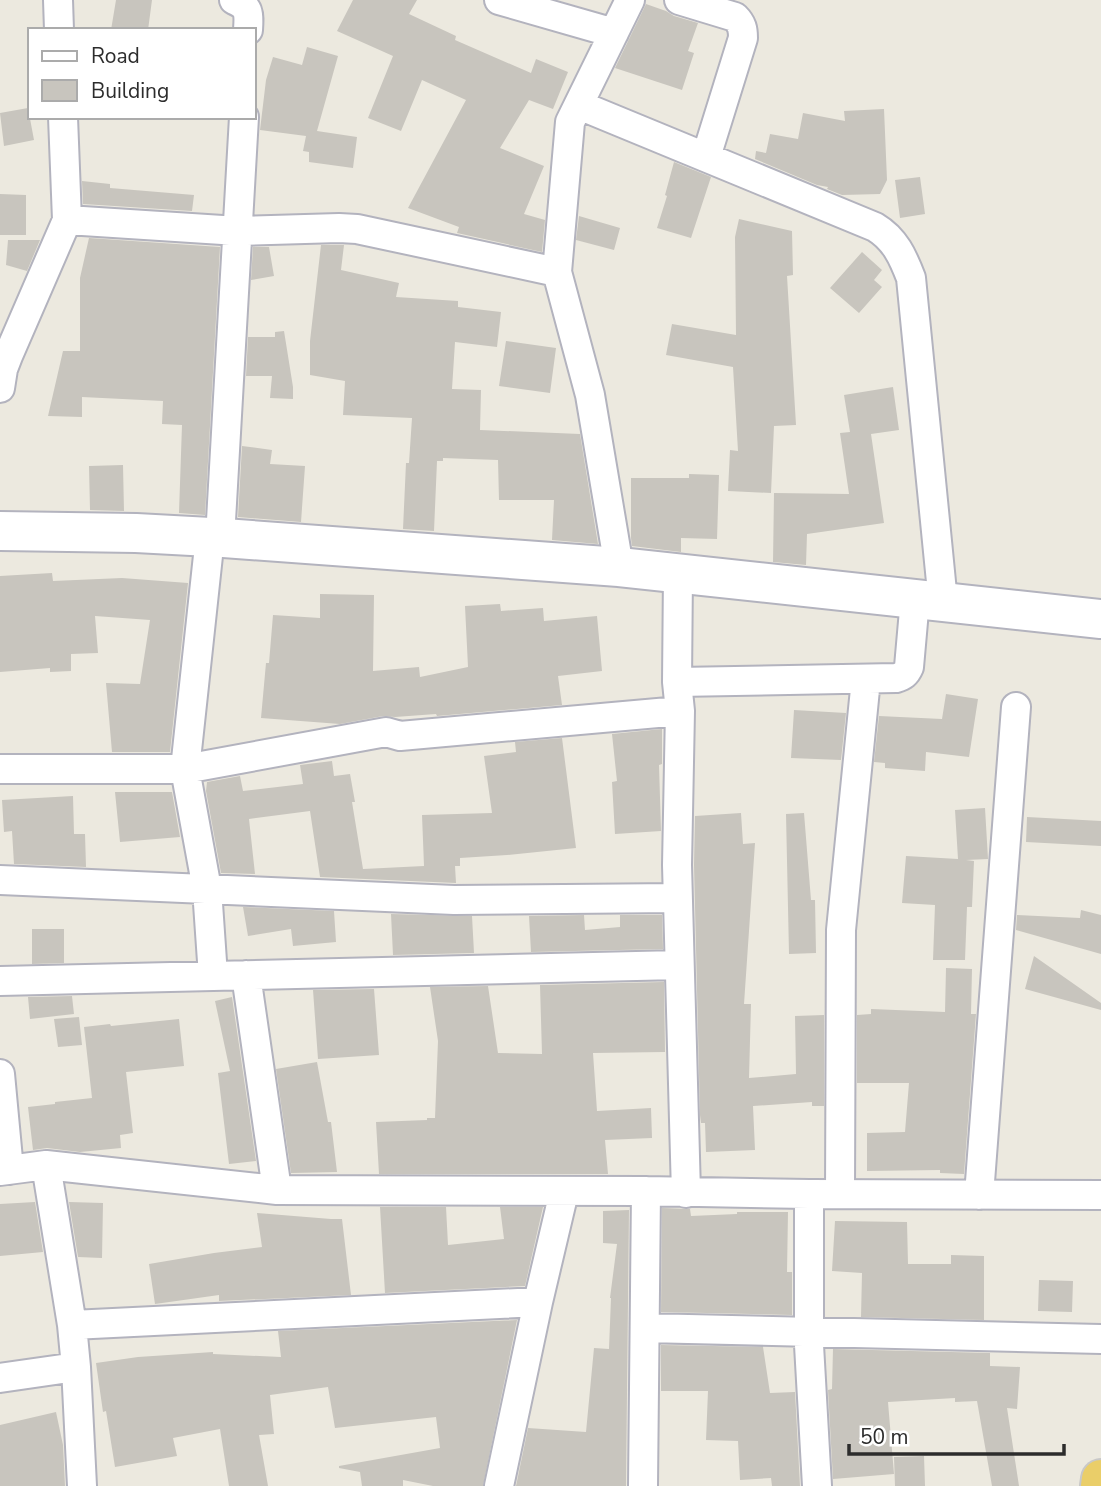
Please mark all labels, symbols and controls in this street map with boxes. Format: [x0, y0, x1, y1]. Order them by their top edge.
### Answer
legend [28, 28, 256, 119]
text: Road [91, 42, 140, 70]
text: Building [91, 77, 169, 105]
scale bar [849, 1412, 1064, 1456]
text: 50 m [860, 1423, 909, 1451]

